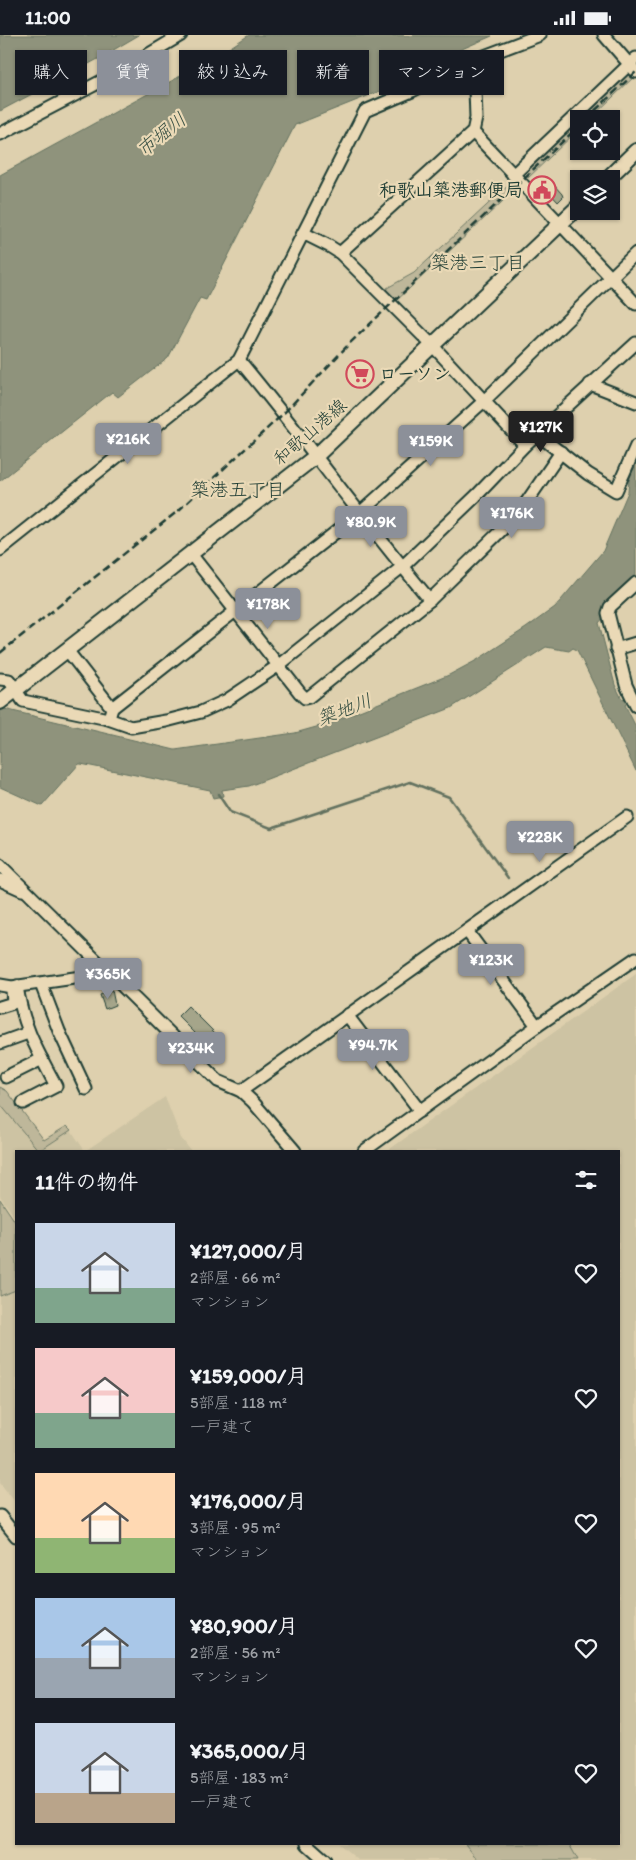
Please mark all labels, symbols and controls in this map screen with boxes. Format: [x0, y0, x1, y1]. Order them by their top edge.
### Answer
text: 11:00 [25, 6, 71, 29]
chip: 購入 [15, 50, 87, 95]
chip: 賃貸 [97, 50, 169, 95]
chip: 絞り込み [179, 50, 287, 95]
chip: 新着 [297, 50, 369, 95]
chip: マンション [379, 50, 504, 95]
water label: 市堀川 [132, 108, 191, 161]
map controls [570, 110, 620, 220]
button: locate [570, 110, 620, 160]
button: layers [570, 170, 620, 220]
public building icon: 和歌山築港郵便局 [527, 175, 557, 205]
place label: 和歌山築港郵便局 [379, 179, 523, 201]
district label: 築港三丁目 [430, 251, 526, 274]
supermarket icon: ローソン [345, 359, 375, 389]
place label: ローソン [379, 363, 451, 385]
street label: 和歌山港線 [269, 394, 351, 470]
pin: ¥127K [506, 411, 576, 453]
text: ¥127K [520, 417, 562, 436]
pin: ¥216K [93, 423, 163, 465]
pin: ¥159K [396, 425, 466, 467]
text: ¥216K [106, 429, 150, 448]
text: ¥159K [409, 431, 453, 450]
district label: 築港五丁目 [190, 478, 286, 501]
pin: ¥176K [477, 497, 547, 539]
text: ¥176K [490, 503, 534, 522]
pin: ¥80.9K [330, 505, 412, 548]
text: ¥80.9K [346, 512, 396, 531]
pin: ¥178K [233, 587, 303, 630]
text: ¥178K [246, 594, 290, 613]
water label: 築地川 [313, 689, 375, 730]
pin: ¥228K [505, 821, 575, 863]
text: ¥228K [518, 827, 562, 846]
pin: ¥123K [456, 943, 526, 986]
text: ¥123K [469, 950, 513, 969]
pin: ¥365K [73, 957, 143, 1000]
text: ¥365K [86, 964, 130, 983]
pin: ¥94.7K [332, 1029, 414, 1071]
pin: ¥234K [156, 1031, 226, 1074]
text: ¥94.7K [348, 1035, 398, 1054]
text: ¥234K [168, 1038, 214, 1057]
icon: filters [572, 1166, 600, 1194]
text: 11件の物件 [35, 1169, 139, 1194]
text: ¥127,000/月 [190, 1238, 307, 1263]
icon: home [75, 1243, 135, 1303]
icon: heart [572, 1259, 600, 1287]
text: 2部屋 · 66 m² [190, 1268, 280, 1287]
text: マンション [190, 1292, 269, 1311]
text: ¥159,000/月 [190, 1363, 307, 1388]
icon: home [75, 1368, 135, 1428]
icon: heart [572, 1384, 600, 1412]
text: 5部屋 · 118 m² [190, 1393, 287, 1412]
text: 一戸建て [190, 1417, 254, 1436]
text: ¥176,000/月 [190, 1488, 307, 1513]
icon: home [75, 1493, 135, 1553]
icon: heart [572, 1509, 600, 1537]
text: 3部屋 · 95 m² [190, 1518, 281, 1537]
text: マンション [190, 1542, 269, 1561]
text: ¥80,900/月 [190, 1613, 298, 1638]
icon: home [75, 1618, 135, 1678]
icon: heart [572, 1634, 600, 1662]
text: 2部屋 · 56 m² [190, 1643, 280, 1662]
text: マンション [190, 1667, 269, 1686]
text: ¥365,000/月 [190, 1738, 309, 1763]
icon: home [75, 1743, 135, 1803]
icon: heart [572, 1759, 600, 1787]
text: 5部屋 · 183 m² [190, 1768, 288, 1787]
text: 一戸建て [190, 1792, 254, 1811]

